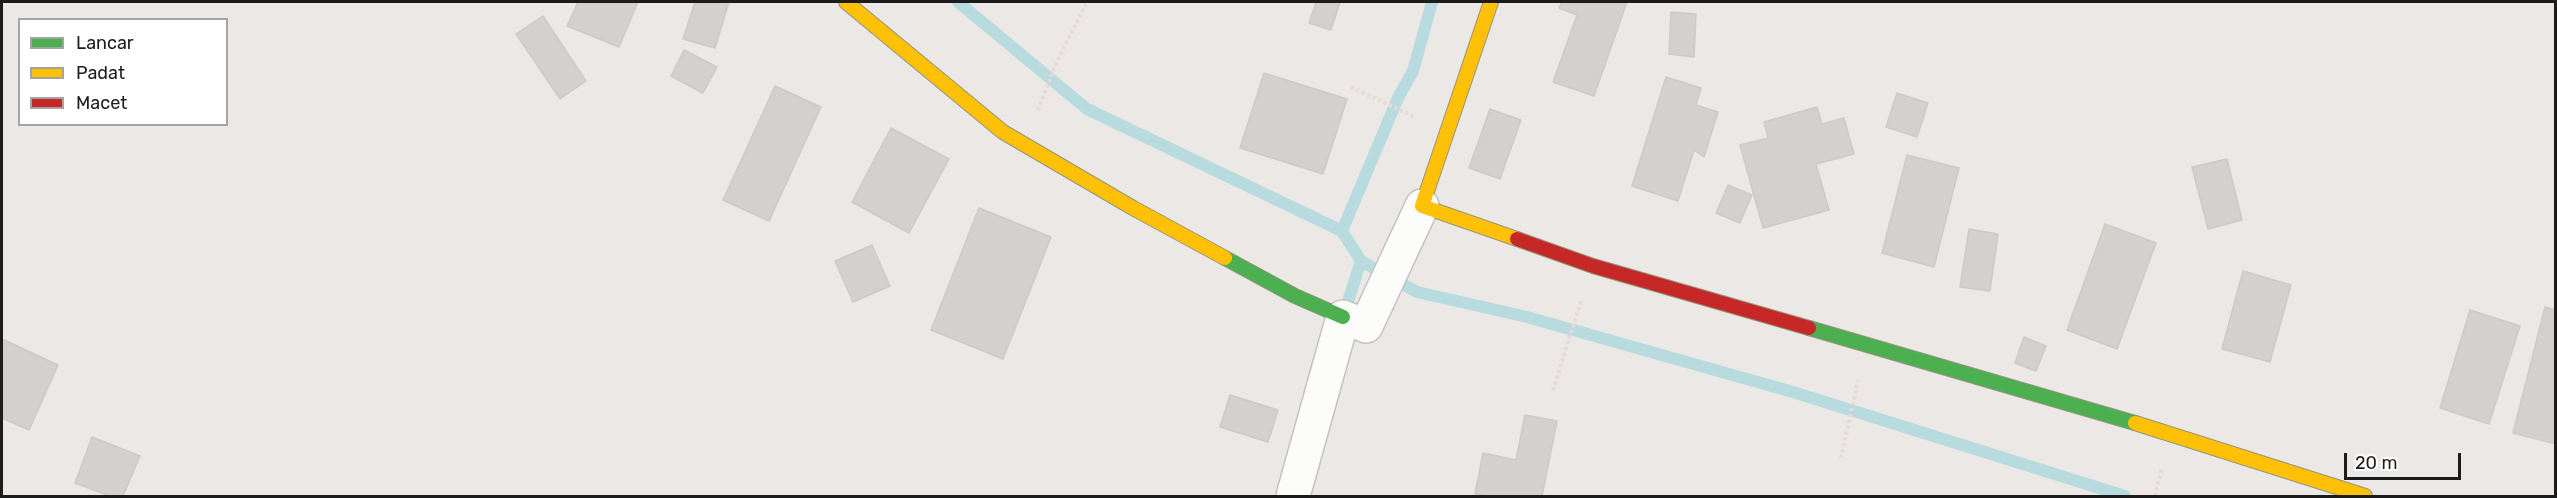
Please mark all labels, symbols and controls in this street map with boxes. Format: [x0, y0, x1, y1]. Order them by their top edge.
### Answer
legend [18, 18, 228, 126]
text: Lancar [76, 32, 134, 54]
text: Padat [76, 62, 125, 84]
text: Macet [76, 92, 127, 114]
scale bar [2347, 441, 2464, 479]
text: 20 m [2355, 452, 2397, 474]

